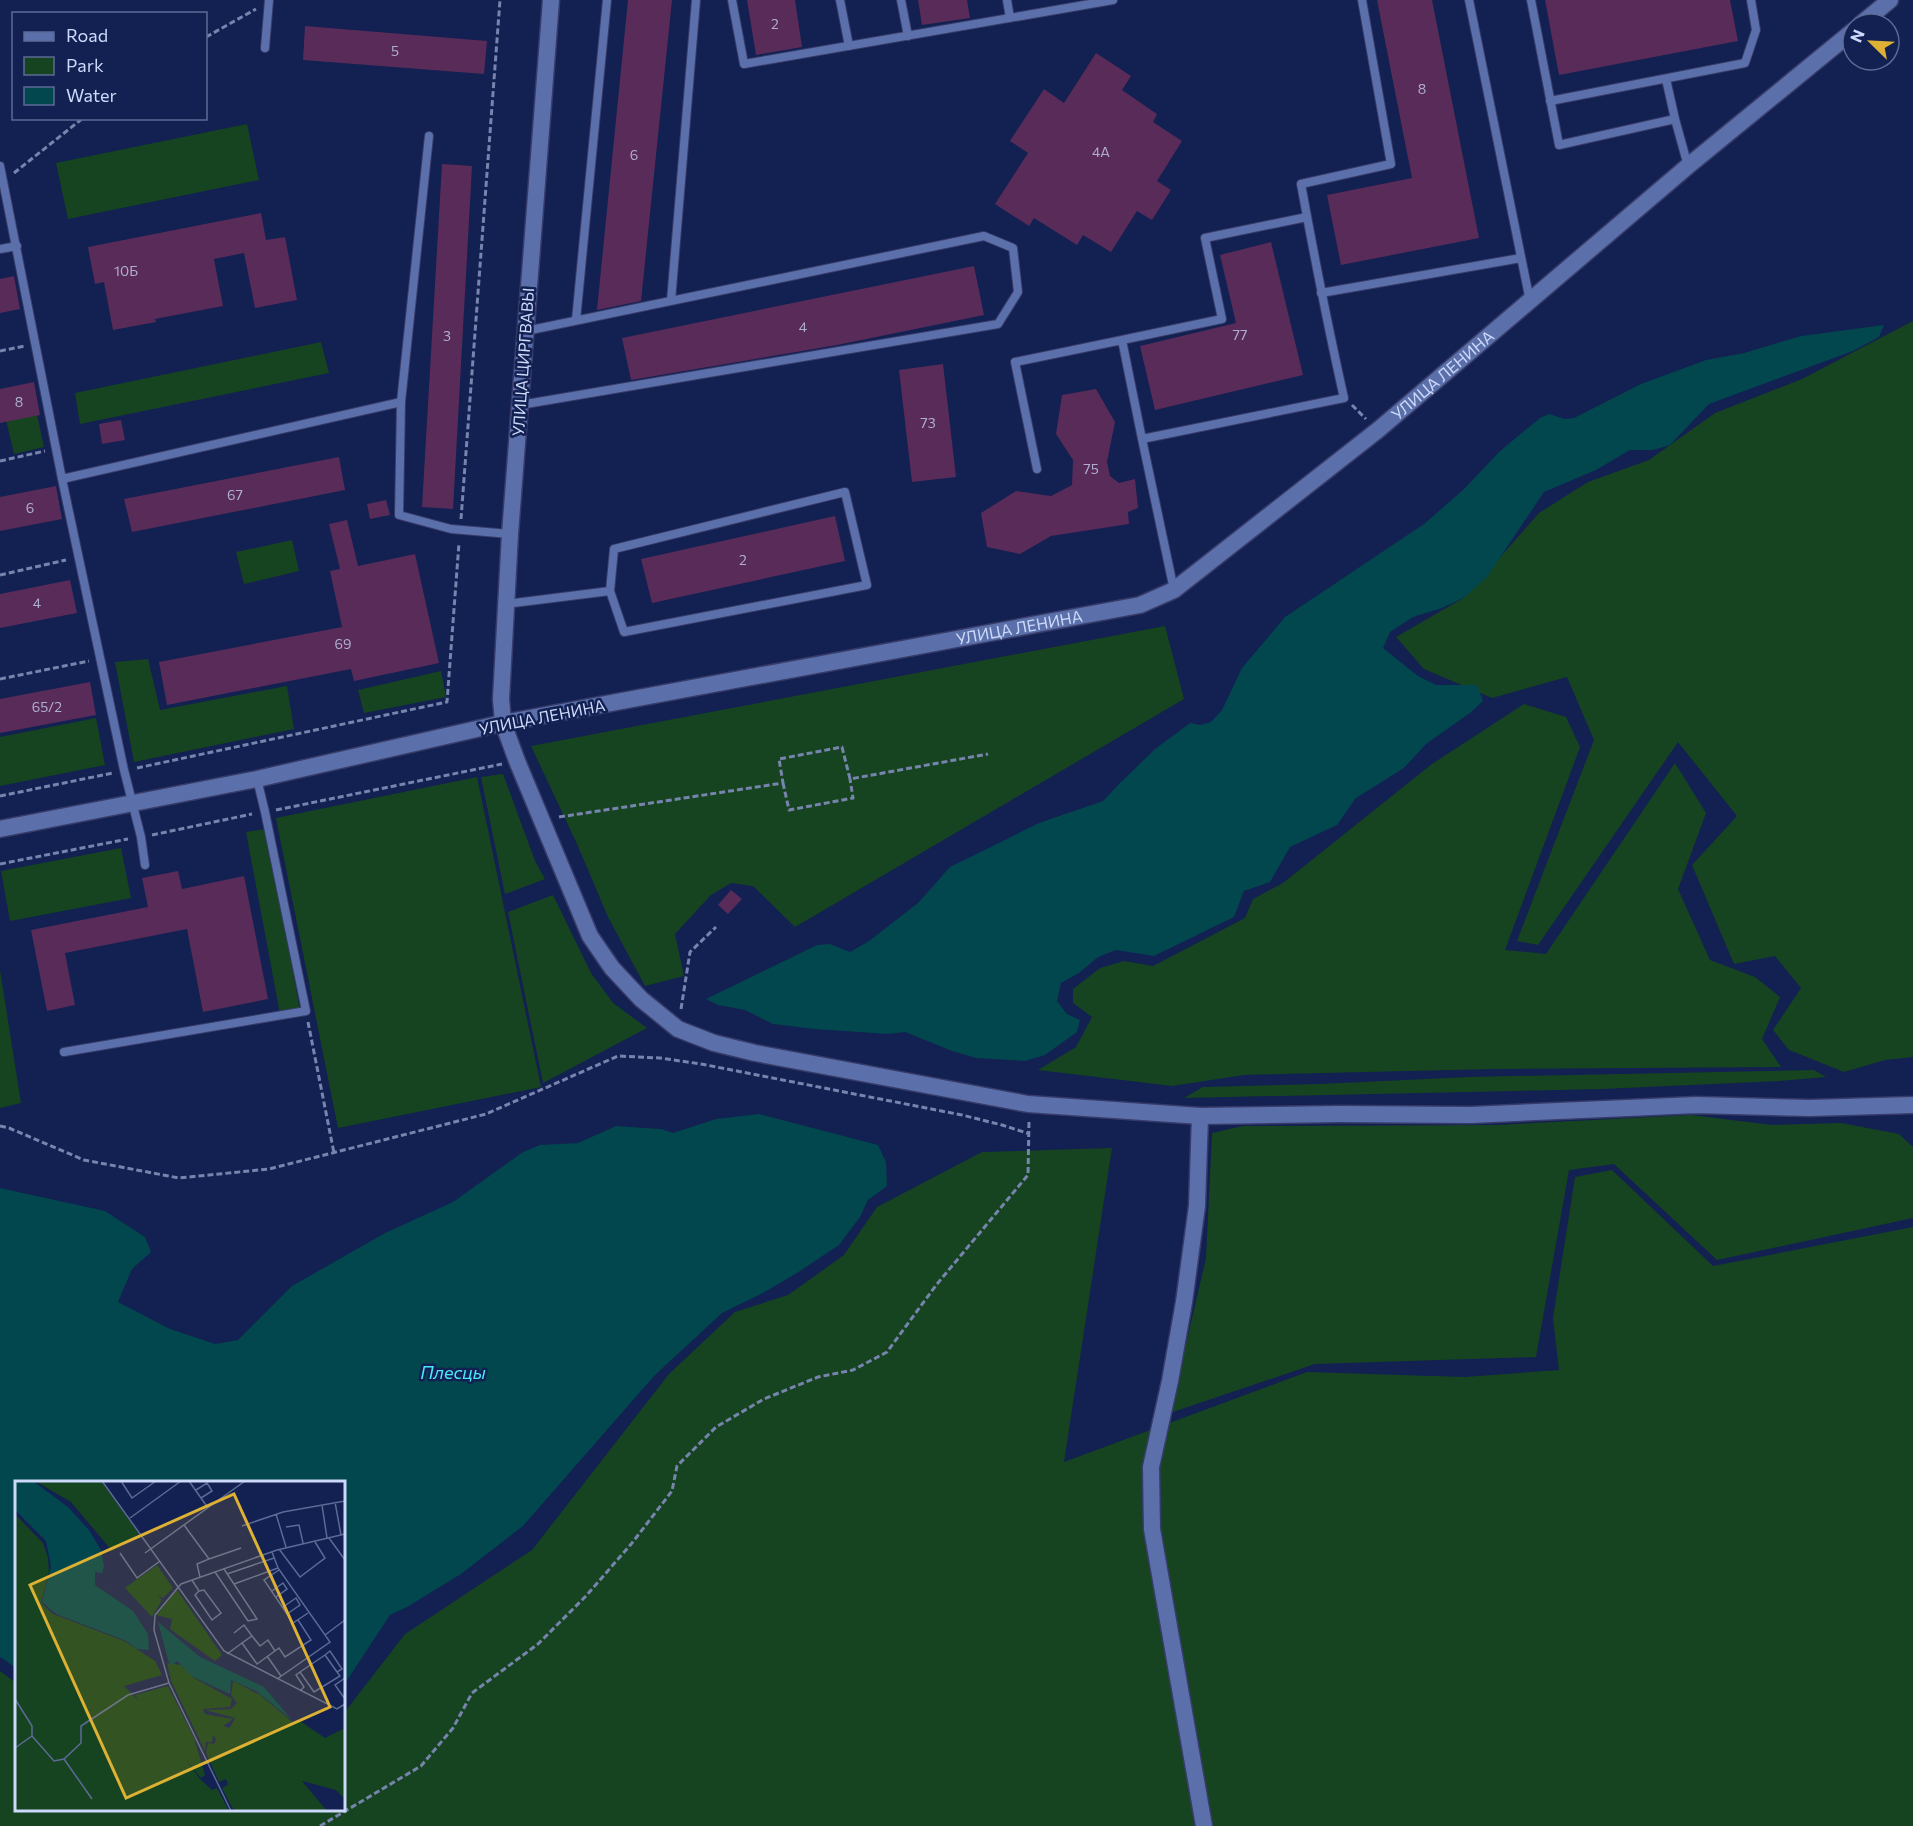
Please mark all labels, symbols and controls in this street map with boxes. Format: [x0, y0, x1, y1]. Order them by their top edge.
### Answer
legend [12, 12, 207, 120]
north arrow [1841, 12, 1901, 72]
house number: 2 [771, 15, 779, 32]
text: Road [66, 24, 108, 46]
text: N [1846, 26, 1868, 45]
house number: 5 [391, 42, 399, 59]
text: Park [66, 54, 104, 76]
house number: 8 [1418, 80, 1426, 97]
text: Water [66, 84, 117, 106]
house number: 4А [1092, 143, 1110, 160]
house number: 6 [630, 146, 638, 163]
house number: 10Б [114, 262, 138, 279]
street label: УЛИЦА ЦИРГВАВЫ [508, 287, 537, 437]
house number: 4 [799, 318, 808, 335]
house number: 77 [1233, 326, 1247, 343]
street label: УЛИЦА ЛЕНИНА [1387, 326, 1497, 424]
house number: 3 [443, 327, 451, 344]
house number: 8 [15, 393, 23, 410]
house number: 73 [920, 414, 936, 431]
house number: 75 [1083, 460, 1099, 477]
house number: 67 [227, 486, 243, 503]
house number: 6 [26, 499, 34, 516]
house number: 2 [739, 551, 747, 568]
house number: 4 [33, 594, 42, 611]
street label: УЛИЦА ЛЕНИНА [954, 606, 1084, 648]
house number: 69 [335, 635, 351, 652]
street label: УЛИЦА ЛЕНИНА [477, 695, 607, 738]
house number: 65/2 [32, 698, 62, 715]
water label: Плесцы [420, 1361, 486, 1383]
inset map [15, 1481, 345, 1811]

